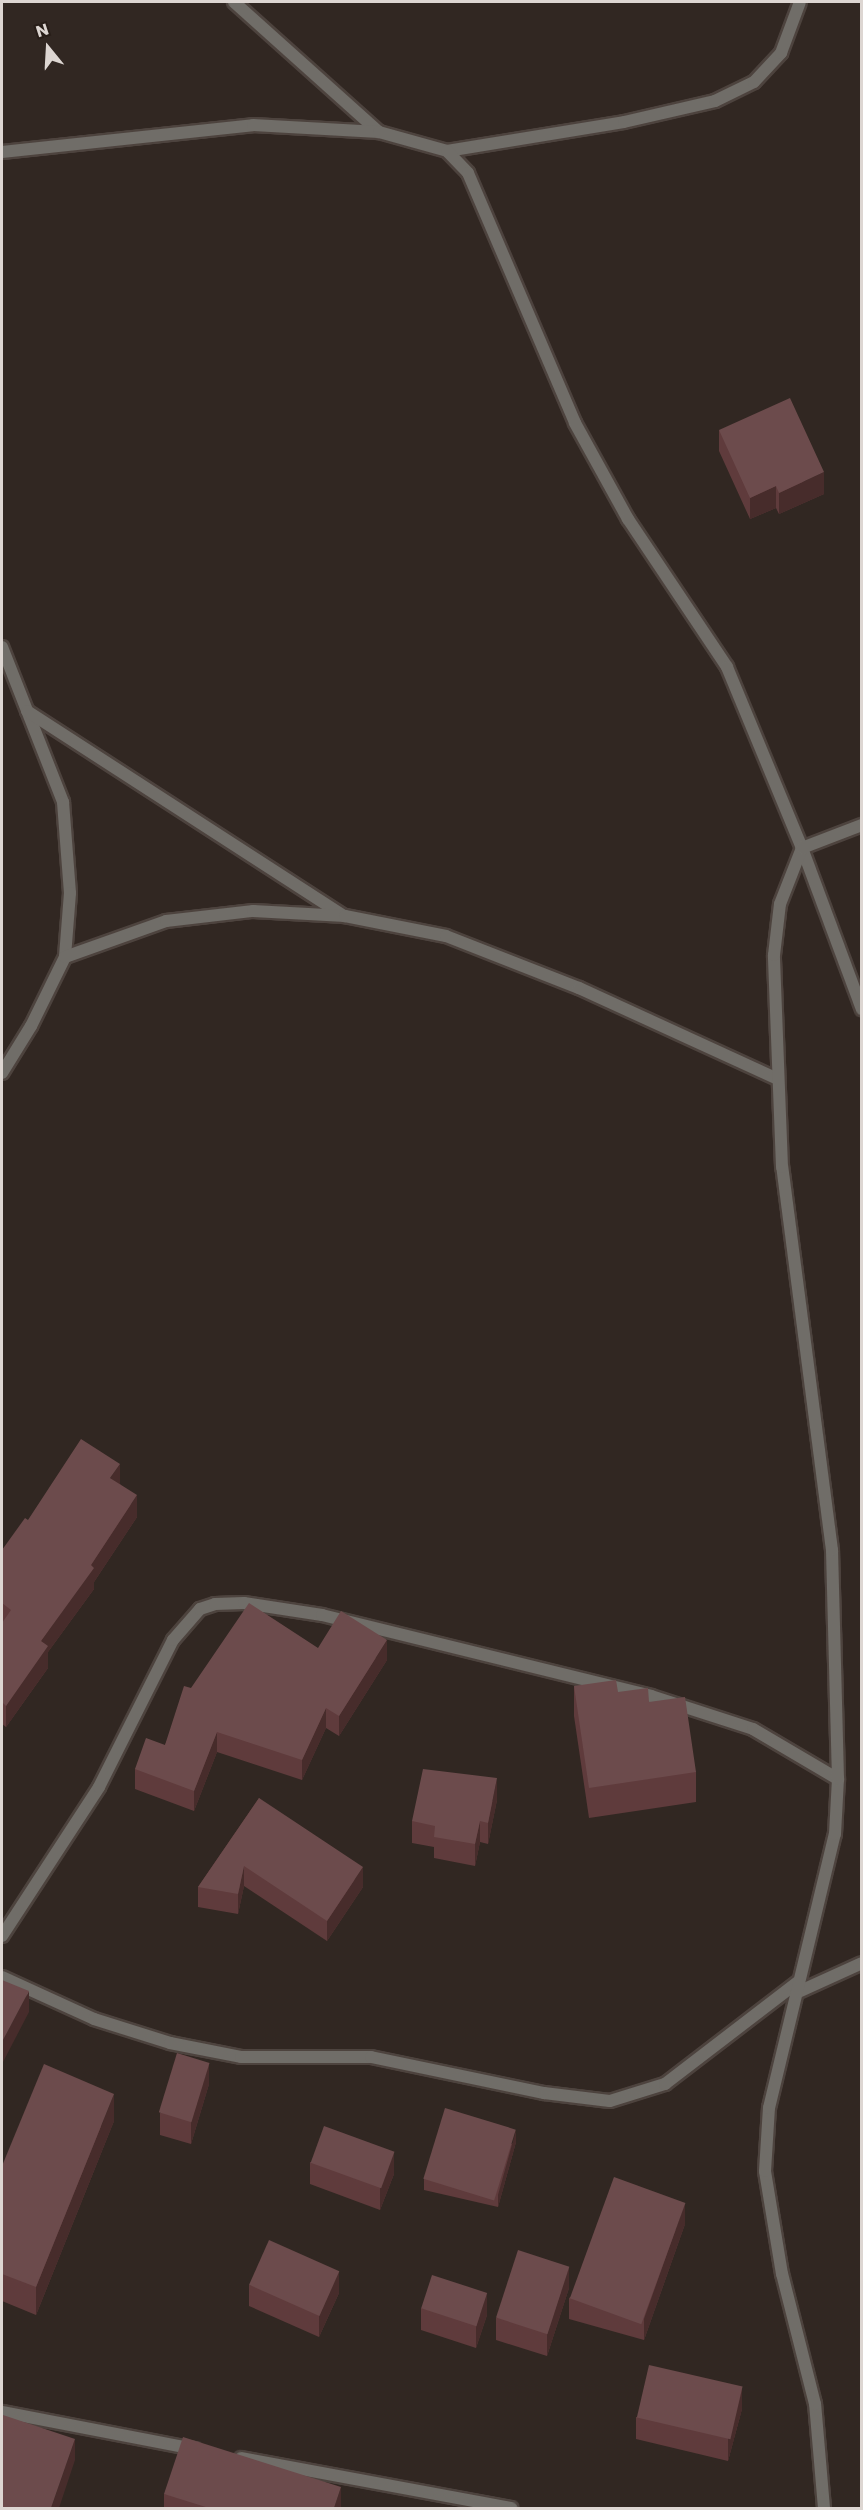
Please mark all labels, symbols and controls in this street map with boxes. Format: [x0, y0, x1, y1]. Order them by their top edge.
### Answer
north arrow [18, 18, 78, 78]
text: N [33, 18, 52, 43]

